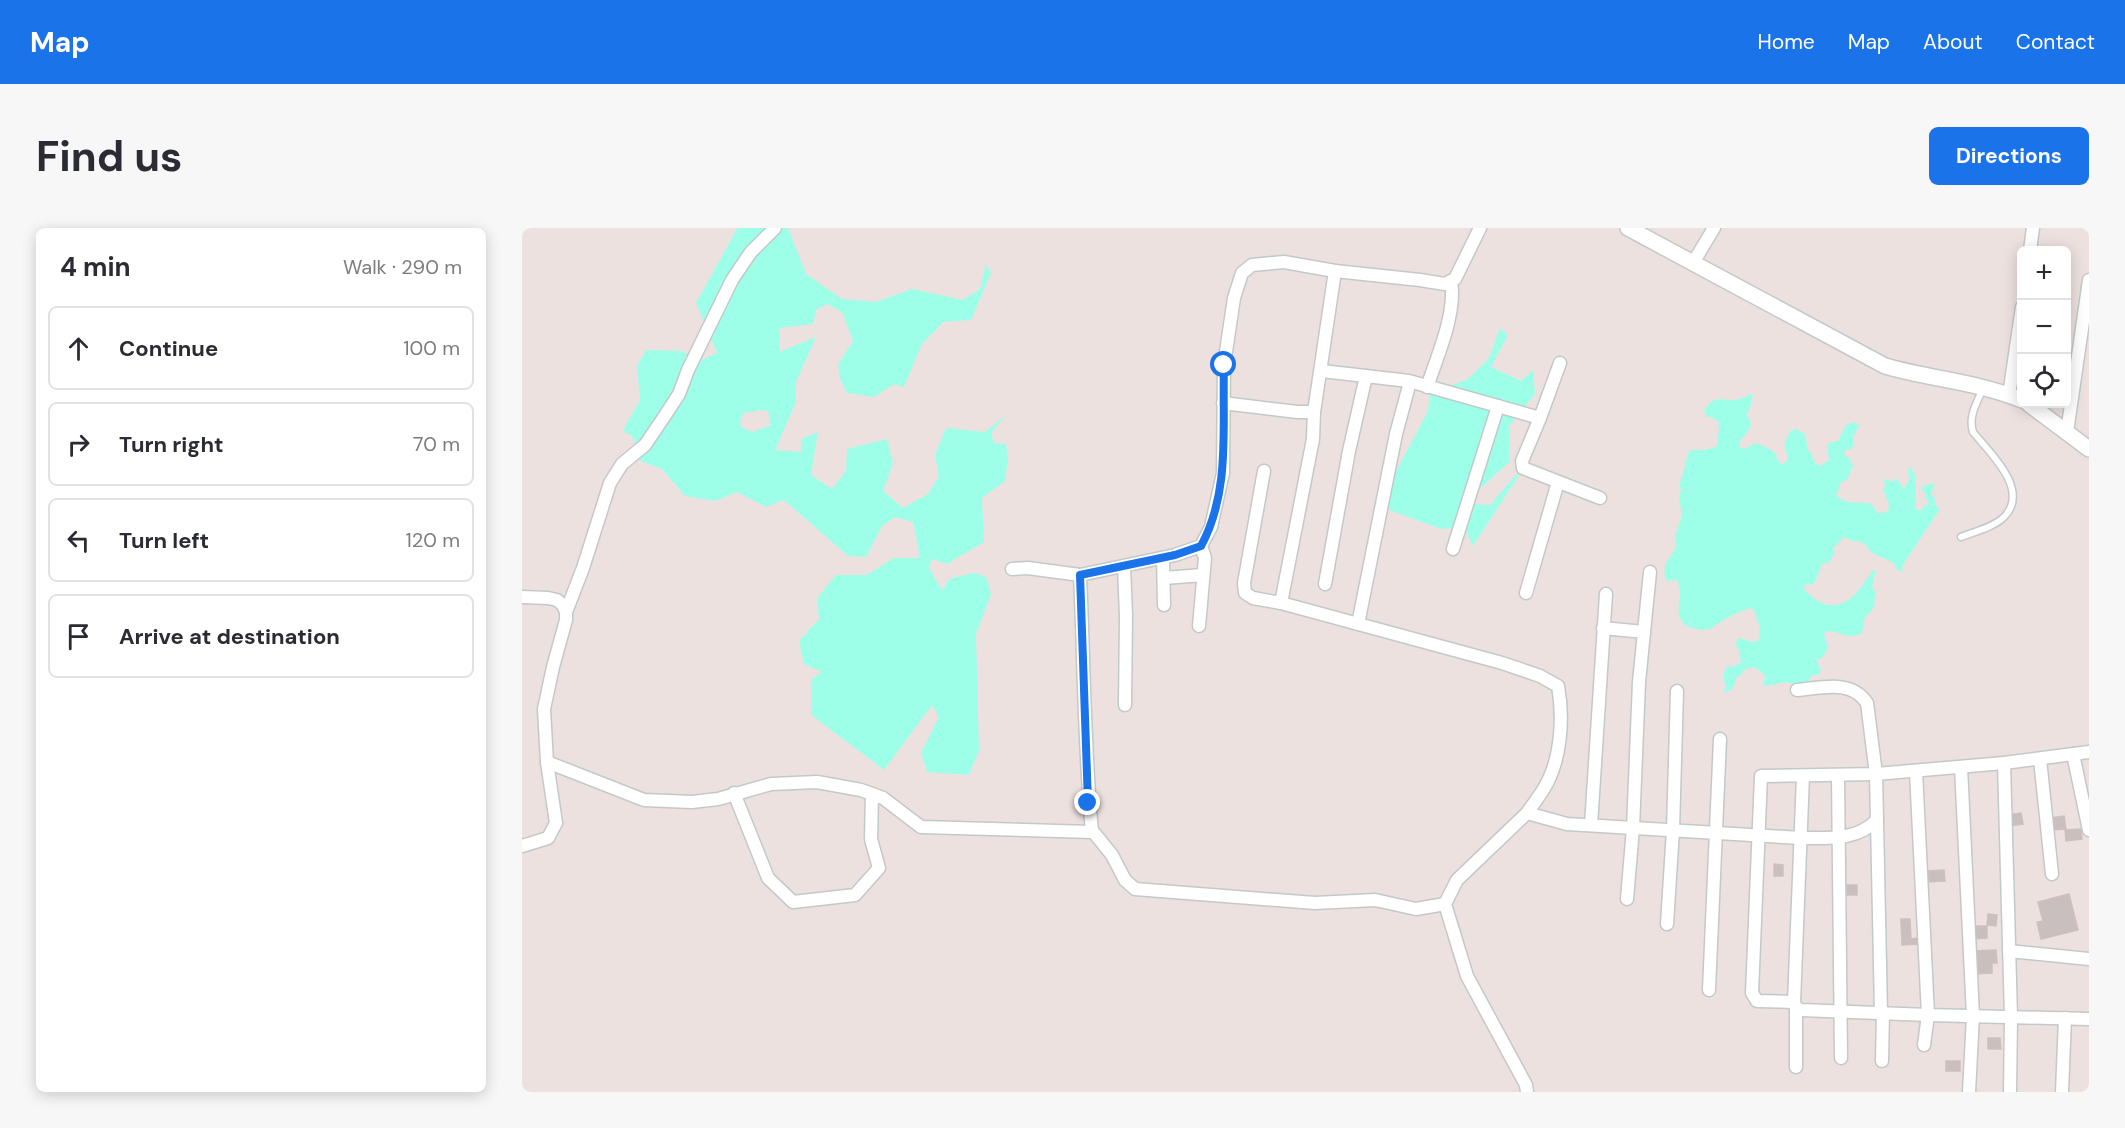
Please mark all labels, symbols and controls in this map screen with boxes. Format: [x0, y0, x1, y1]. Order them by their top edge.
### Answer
text: Map [30, 24, 90, 61]
text: Home [1757, 28, 1815, 56]
text: Map [1848, 28, 1890, 56]
text: About [1923, 28, 1983, 56]
text: Contact [2016, 28, 2095, 56]
button: Directions [1929, 127, 2089, 185]
text: Find us [36, 129, 182, 184]
map controls [2017, 246, 2071, 408]
button: + [2017, 246, 2071, 300]
text: 4 min [60, 250, 131, 284]
text: Walk · 290 m [343, 254, 462, 280]
button: − [2017, 300, 2071, 354]
icon: ahead [62, 332, 95, 365]
text: Continue [119, 334, 218, 363]
text: 100 m [403, 335, 460, 361]
route start [1210, 351, 1236, 377]
button: locate [2017, 354, 2071, 408]
icon: right [62, 428, 95, 461]
text: Turn right [119, 430, 224, 459]
text: 70 m [413, 431, 460, 457]
icon: left [62, 524, 95, 557]
text: Turn left [119, 526, 209, 555]
text: 120 m [406, 527, 460, 553]
icon: arrive [62, 620, 95, 653]
text: Arrive at destination [119, 622, 340, 651]
route end [1074, 789, 1100, 815]

